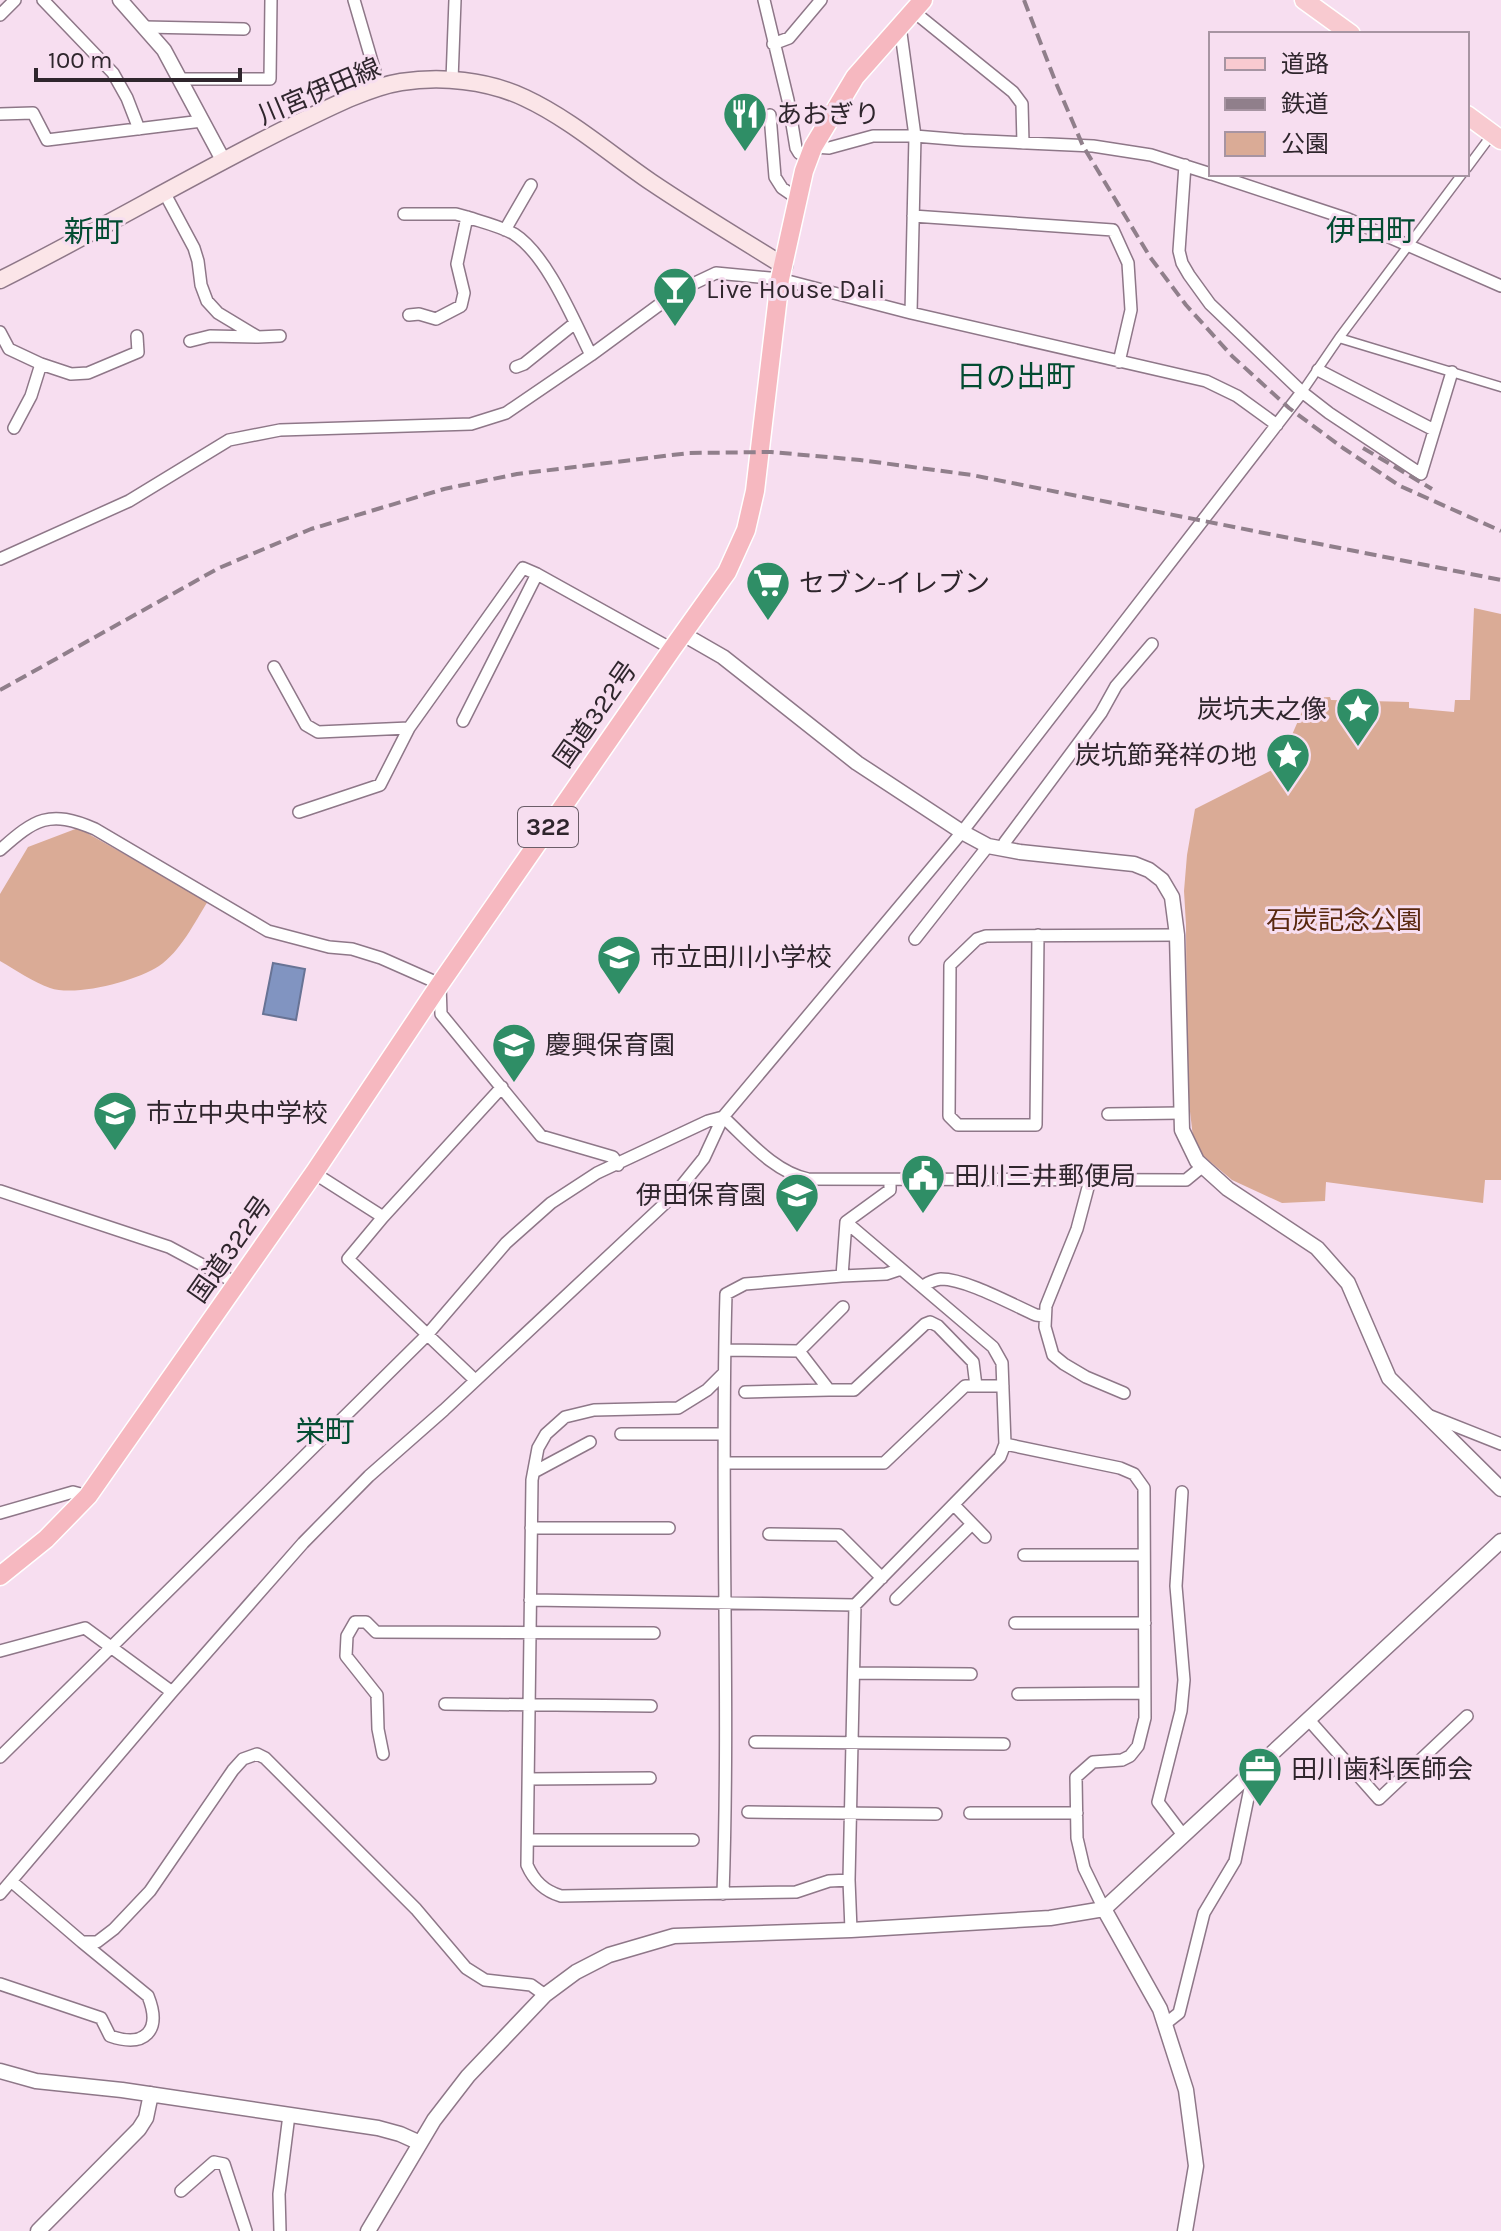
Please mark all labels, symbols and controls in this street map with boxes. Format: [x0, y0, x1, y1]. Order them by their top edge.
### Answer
scale bar [36, 32, 240, 82]
legend [1209, 32, 1469, 176]
text: 100 m [48, 46, 113, 74]
text: 道路 [1281, 50, 1329, 78]
street label: 川宮伊田線 [253, 52, 385, 131]
restaurant icon: あおぎり [721, 90, 769, 153]
text: 鉄道 [1281, 90, 1329, 118]
place label: あおぎり [776, 99, 880, 130]
text: 公園 [1281, 130, 1329, 158]
district label: 伊田町 [1326, 213, 1416, 249]
district label: 新町 [64, 214, 124, 250]
bar icon: Live House Dali [651, 265, 699, 328]
place label: Live House Dali [706, 274, 886, 305]
district label: 日の出町 [956, 359, 1076, 395]
supermarket icon: セブン-イレブン [744, 559, 792, 622]
place label: セブン-イレブン [799, 568, 990, 599]
street label: 国道322号 [547, 655, 644, 774]
place icon: 炭坑夫之像 [1334, 685, 1382, 748]
place label: 炭坑夫之像 [1197, 694, 1327, 725]
place icon: 炭坑節発祥の地 [1264, 731, 1312, 794]
place label: 炭坑節発祥の地 [1075, 740, 1257, 771]
road number: 322 [518, 807, 578, 847]
park label: 石炭記念公園 [1266, 905, 1422, 936]
school or university icon: 市立田川小学校 [595, 933, 643, 996]
place label: 市立田川小学校 [650, 942, 832, 973]
school or university icon: 慶興保育園 [490, 1021, 538, 1084]
place label: 慶興保育園 [545, 1030, 675, 1061]
school or university icon: 市立中央中学校 [91, 1089, 139, 1152]
place label: 市立中央中学校 [146, 1098, 328, 1129]
public building icon: 田川三井郵便局 [899, 1152, 947, 1215]
place label: 田川三井郵便局 [954, 1161, 1136, 1192]
school or university icon: 伊田保育園 [773, 1171, 821, 1234]
place label: 伊田保育園 [636, 1180, 766, 1211]
street label: 国道322号 [182, 1190, 279, 1309]
district label: 栄町 [295, 1414, 355, 1450]
office icon: 田川歯科医師会 [1236, 1745, 1284, 1808]
place label: 田川歯科医師会 [1291, 1754, 1473, 1785]

